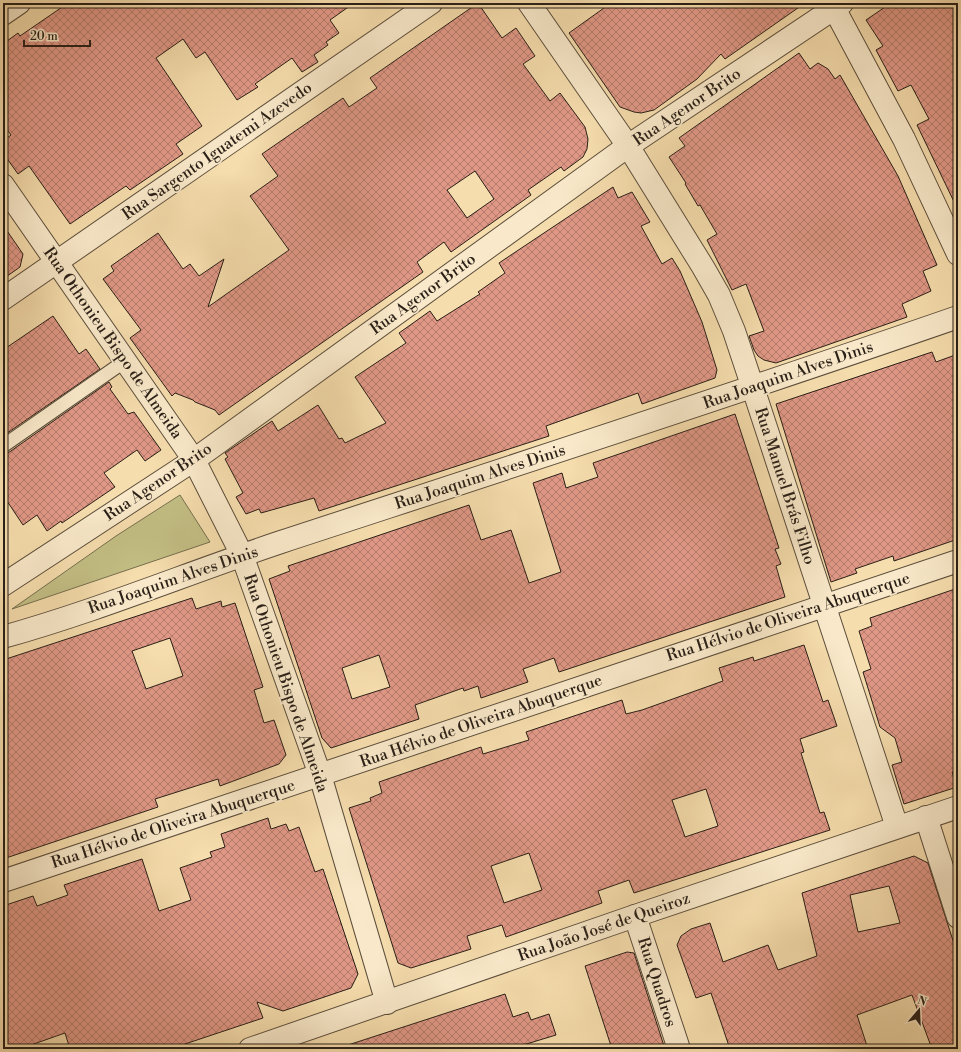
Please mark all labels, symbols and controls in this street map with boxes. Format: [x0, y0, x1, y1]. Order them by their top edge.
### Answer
scale bar [24, 22, 90, 48]
text: 20 m [30, 29, 58, 44]
street label: Rua Agenor Brito [629, 63, 745, 151]
street label: Rua Sargento Iguatemi Azevedo [118, 78, 316, 224]
street label: Rua Othonieu Bispo de Almeida [39, 243, 188, 444]
street label: Rua Agenor Brito [366, 249, 480, 339]
street label: Rua Joaquim Alves Dinis [700, 336, 876, 414]
street label: Rua Manuel Brás Filho [750, 405, 820, 567]
street label: Rua Agenor Brito [100, 438, 216, 526]
street label: Rua Joaquim Alves Dinis [392, 440, 568, 514]
street label: Rua Joaquim Alves Dinis [85, 541, 261, 619]
street label: Rua Hélvio de Oliveira Abuquerque [664, 568, 912, 666]
street label: Rua Othonieu Bispo de Almeida [239, 571, 333, 796]
street label: Rua Hélvio de Oliveira Abuquerque [357, 670, 605, 772]
street label: Rua Hélvio de Oliveira Abuquerque [49, 775, 297, 873]
street label: Rua João José de Queiroz [515, 888, 693, 966]
street label: Rua Quadros [633, 935, 681, 1029]
north arrow [899, 990, 939, 1030]
text: N [916, 993, 929, 1010]

